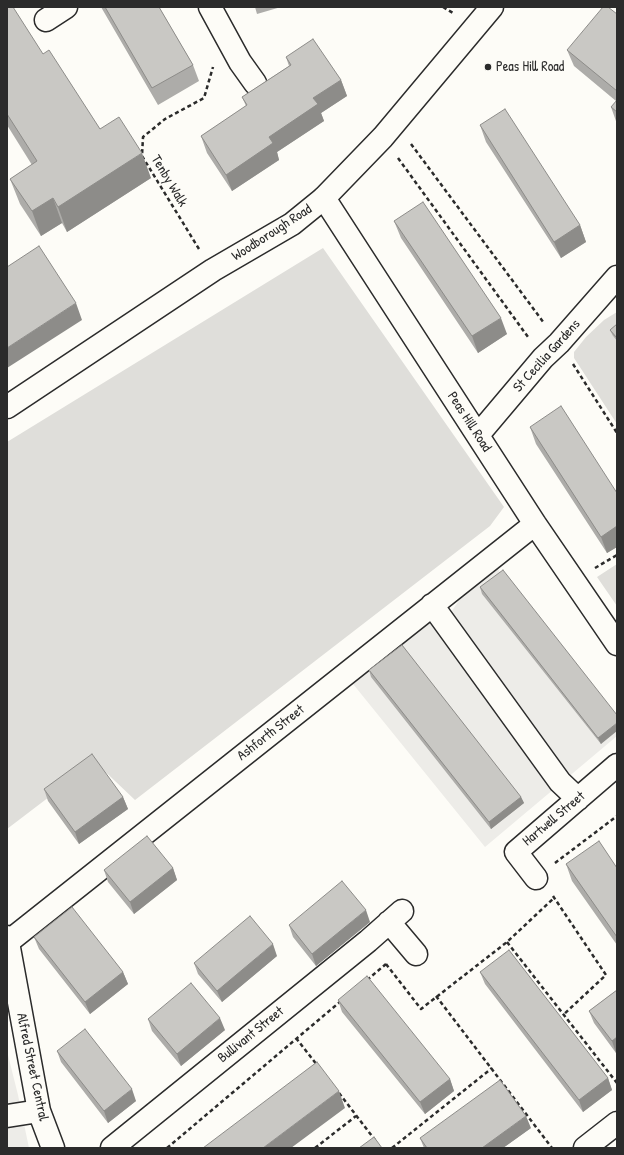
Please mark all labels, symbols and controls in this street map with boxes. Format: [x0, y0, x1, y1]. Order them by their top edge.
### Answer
place label: Peas Hill Road [496, 59, 564, 75]
marker: Peas Hill Road [483, 62, 493, 72]
street label: Tenby Walk [147, 152, 191, 210]
street label: Woodborough Road [229, 201, 315, 265]
street label: St Cecilia Gardens [510, 316, 584, 396]
street label: Peas Hill Road [443, 389, 495, 455]
street label: Ashforth Street [234, 702, 308, 764]
street label: Hartwell Street [519, 788, 589, 850]
street label: Bullivant Street [215, 1003, 287, 1067]
street label: Alfred Street Central [12, 1011, 52, 1123]

